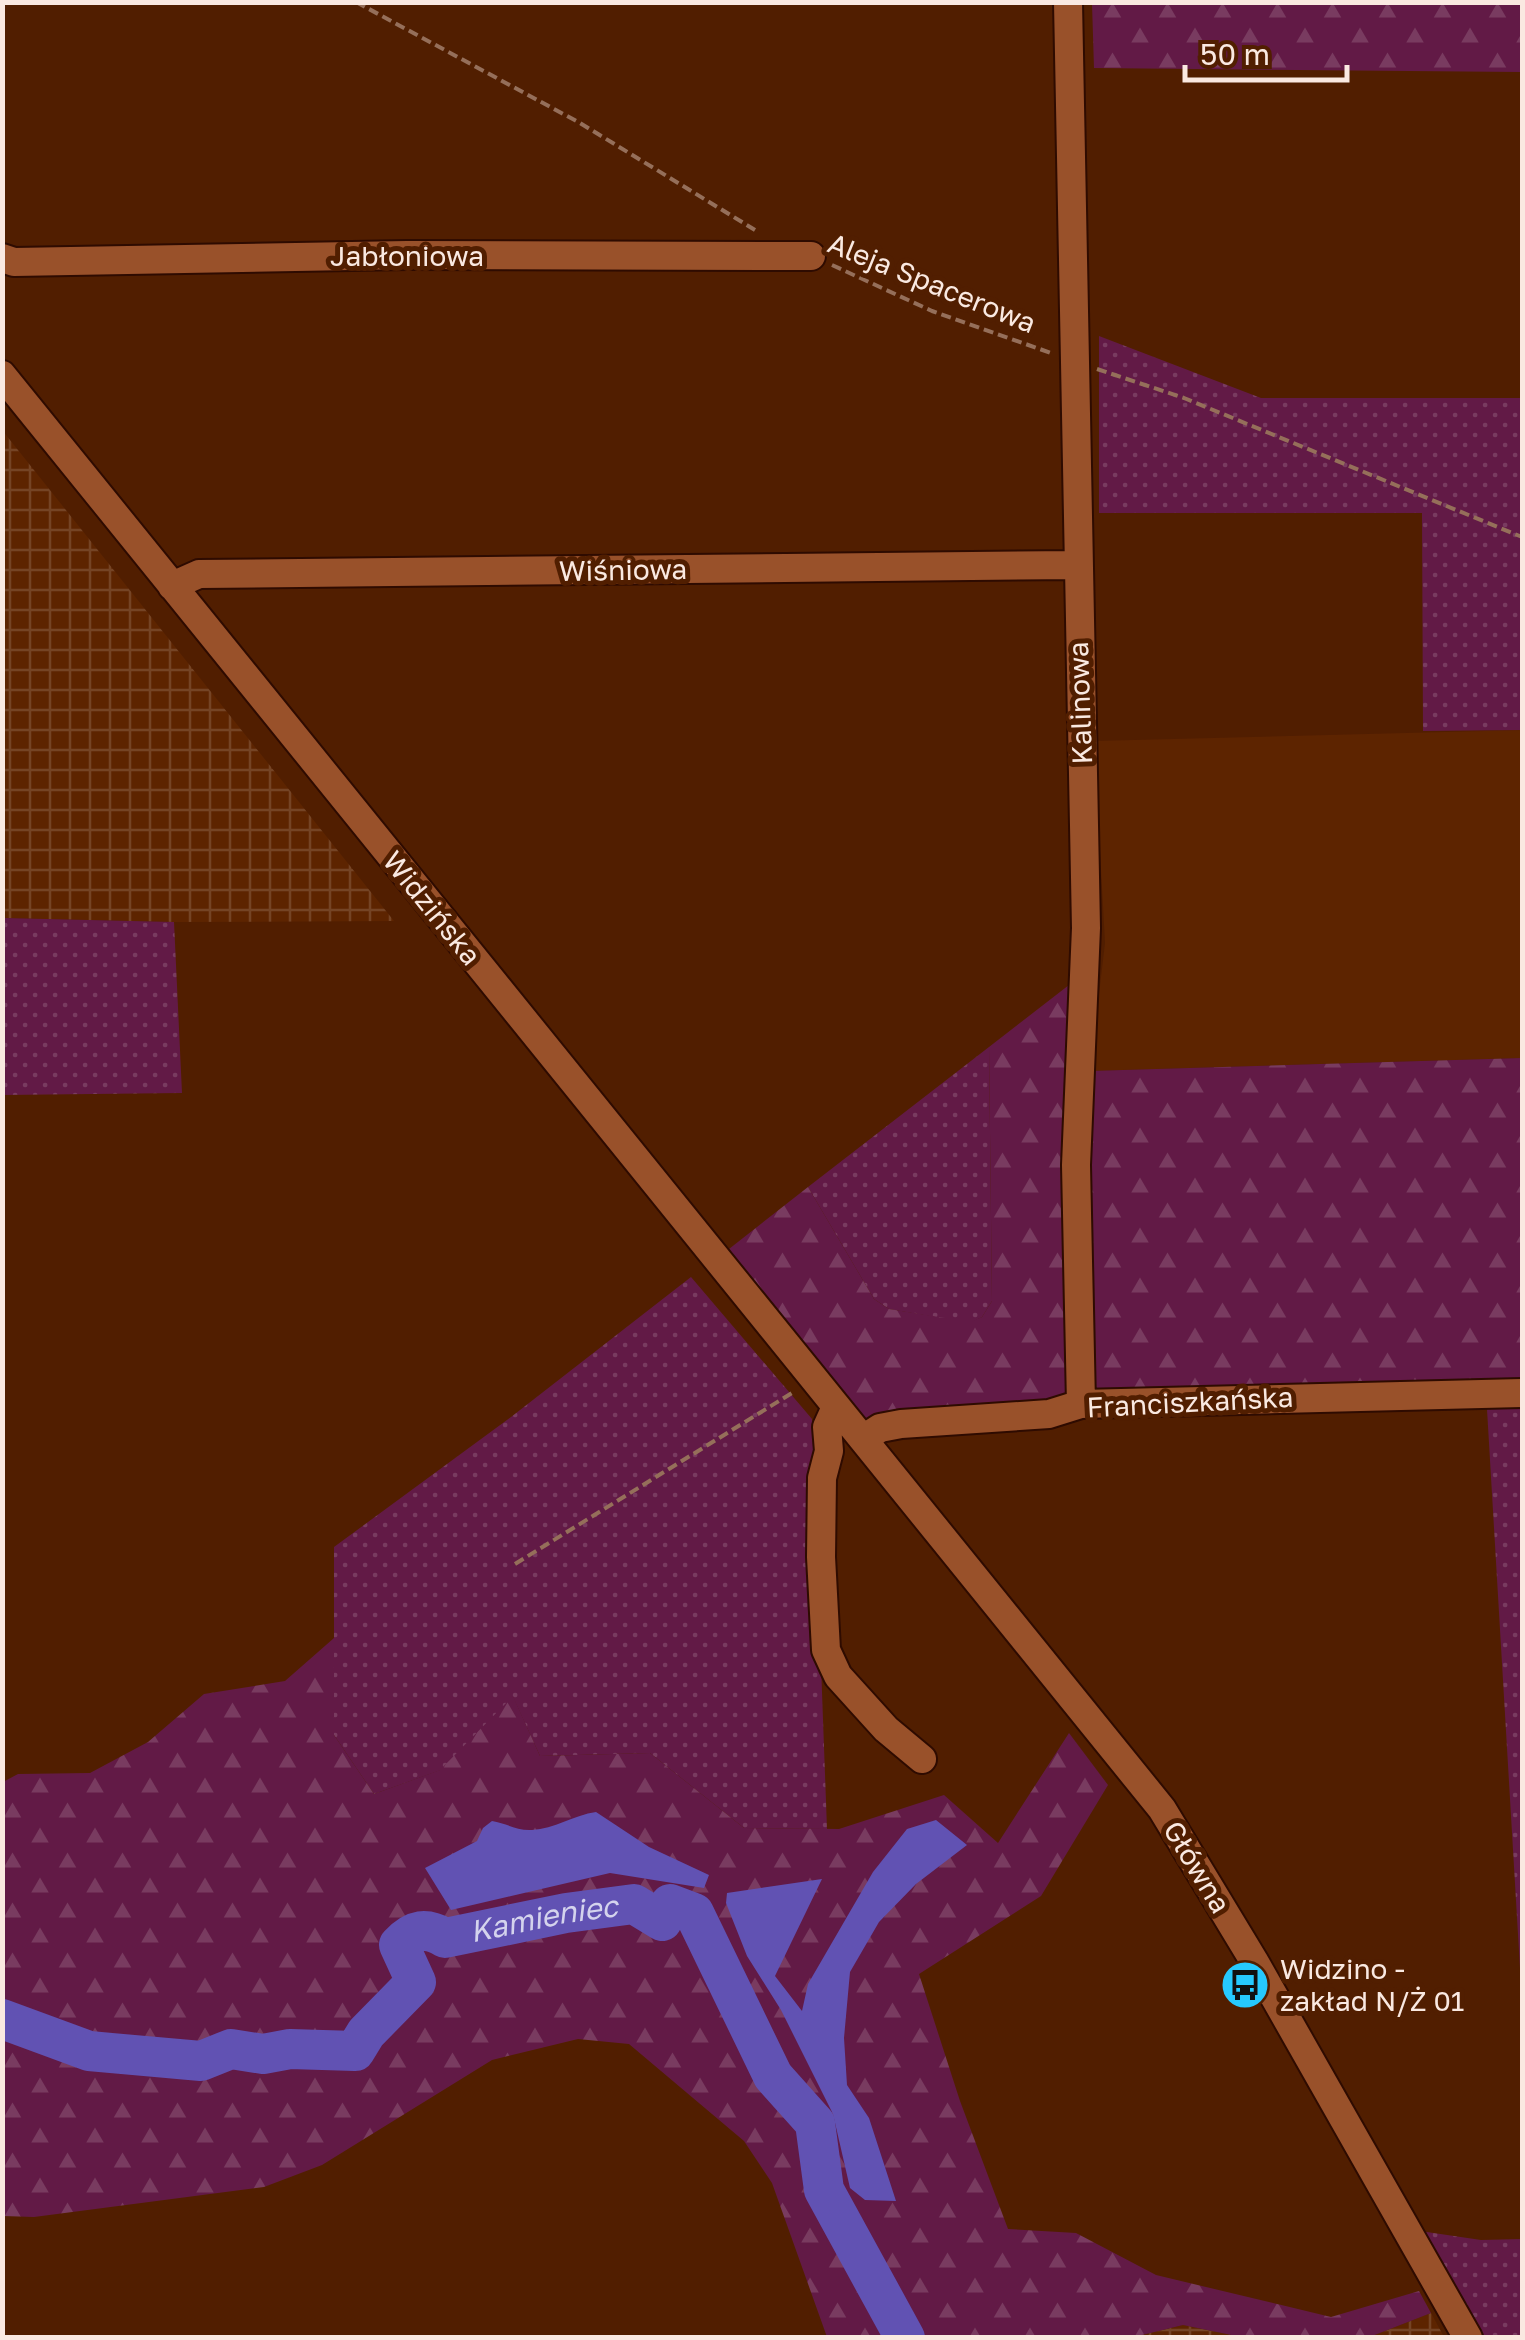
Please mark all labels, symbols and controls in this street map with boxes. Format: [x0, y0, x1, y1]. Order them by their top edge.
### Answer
scale bar [1185, 20, 1348, 82]
text: 50 m [1200, 36, 1270, 72]
street label: Aleja Spacerowa [824, 226, 1041, 339]
street label: Jabłoniowa [330, 239, 484, 272]
street label: Wiśniowa [559, 552, 687, 587]
street label: Kalinowa [1061, 641, 1098, 765]
street label: Widzińska [377, 844, 488, 971]
street label: Franciszkańska [1086, 1380, 1294, 1423]
street label: Główna [1157, 1815, 1238, 1919]
water label: Kamieniec [466, 1887, 621, 1949]
place label: Widzino - zakład N/Ż 01 [1280, 1952, 1464, 2017]
bus stop icon: Widzino - zakład N/Ż 01 [1219, 1959, 1271, 2011]

